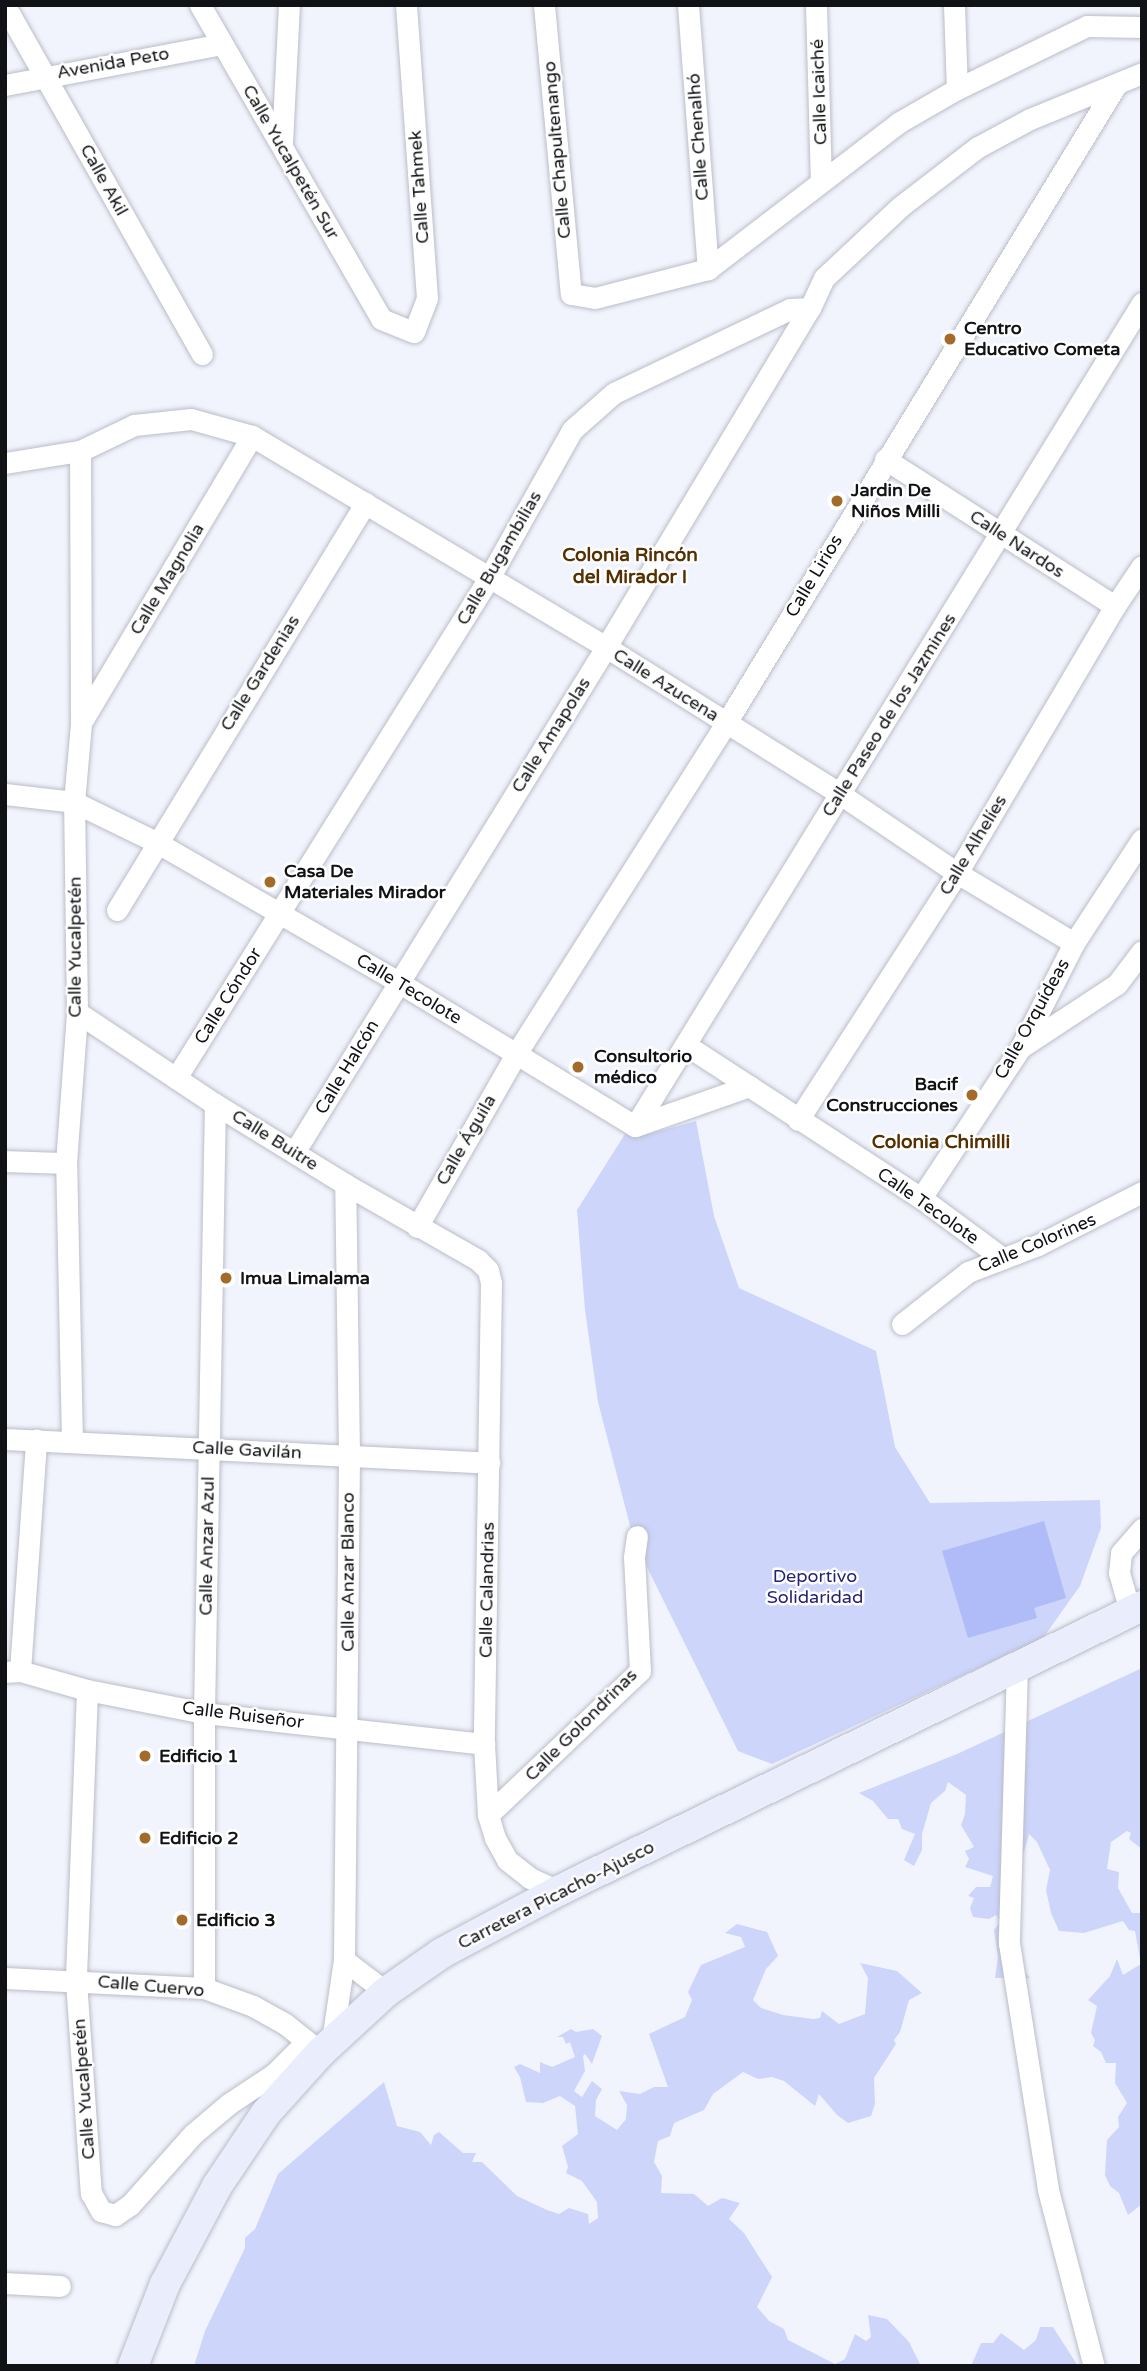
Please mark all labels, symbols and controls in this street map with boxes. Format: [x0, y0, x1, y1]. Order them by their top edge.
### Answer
street label: Calle Icaiché [806, 39, 832, 145]
street label: Avenida Peto [55, 42, 171, 84]
street label: Calle Chapultenango [538, 60, 576, 240]
street label: Calle Chenalhó [683, 73, 713, 201]
street label: Calle Yucalpetén Sur [238, 81, 344, 243]
street label: Calle Tahmek [404, 130, 434, 244]
street label: Calle Akil [76, 140, 132, 220]
place label: Centro Educativo Cometa [964, 318, 1120, 360]
marker: Centro Educativo Cometa [942, 331, 958, 347]
place label: Jardin De Niños Milli [851, 480, 940, 522]
street label: Calle Bugambilias [452, 487, 546, 629]
marker: Jardin De Niños Milli [829, 493, 845, 509]
street label: Calle Nardos [966, 505, 1068, 583]
street label: Calle Magnolia [125, 519, 209, 639]
street label: Calle Lirios [781, 531, 847, 621]
district label: Colonia Rincón del Mirador I [562, 545, 698, 589]
street label: Calle Paseo de los Jazmines [817, 609, 961, 821]
street label: Calle Gardenias [216, 611, 304, 735]
street label: Calle Azucena [609, 644, 723, 726]
street label: Calle Amapolas [507, 673, 595, 797]
street label: Calle Alhelíes [935, 791, 1011, 899]
place label: Casa De Materiales Mirador [284, 861, 446, 903]
marker: Casa De Materiales Mirador [262, 874, 278, 890]
street label: Calle Yucalpetén [64, 876, 86, 1018]
street label: Calle Cóndor [190, 944, 266, 1048]
street label: Calle Tecolote [352, 949, 466, 1029]
street label: Calle Orquídeas [990, 955, 1074, 1083]
street label: Calle Halcón [310, 1016, 384, 1118]
place label: Consultorio médico [594, 1046, 692, 1088]
marker: Consultorio médico [568, 1057, 588, 1077]
place label: Bacif Construcciones [826, 1074, 958, 1116]
marker: Bacif Construcciones [964, 1087, 980, 1103]
street label: Calle Águila [431, 1091, 501, 1189]
street label: Calle Buitre [228, 1105, 322, 1175]
district label: Colonia Chimilli [872, 1132, 1010, 1154]
street label: Calle Tecolote [873, 1163, 983, 1249]
street label: Calle Colorines [975, 1208, 1099, 1278]
place label: Imua Limalama [240, 1267, 370, 1289]
marker: Imua Limalama [218, 1270, 234, 1286]
street label: Calle Gavilán [192, 1436, 302, 1464]
street label: Calle Anzar Azul [195, 1476, 219, 1616]
street label: Calle Anzar Blanco [337, 1492, 359, 1652]
street label: Calle Calandrias [475, 1522, 499, 1658]
park label: Deportivo Solidaridad [767, 1566, 863, 1608]
street label: Calle Golondrinas [520, 1664, 642, 1786]
street label: Calle Ruiseñor [181, 1697, 305, 1733]
place label: Edificio 1 [159, 1745, 239, 1767]
marker: Edificio 1 [137, 1748, 153, 1764]
place label: Edificio 2 [159, 1827, 239, 1849]
marker: Edificio 2 [137, 1830, 153, 1846]
street label: Carretera Picacho-Ajusco [454, 1836, 658, 1954]
place label: Edificio 3 [196, 1909, 276, 1931]
marker: Edificio 3 [174, 1912, 190, 1928]
street label: Calle Cuervo [97, 1971, 205, 2001]
street label: Calle Yucalpetén [68, 2018, 100, 2160]

